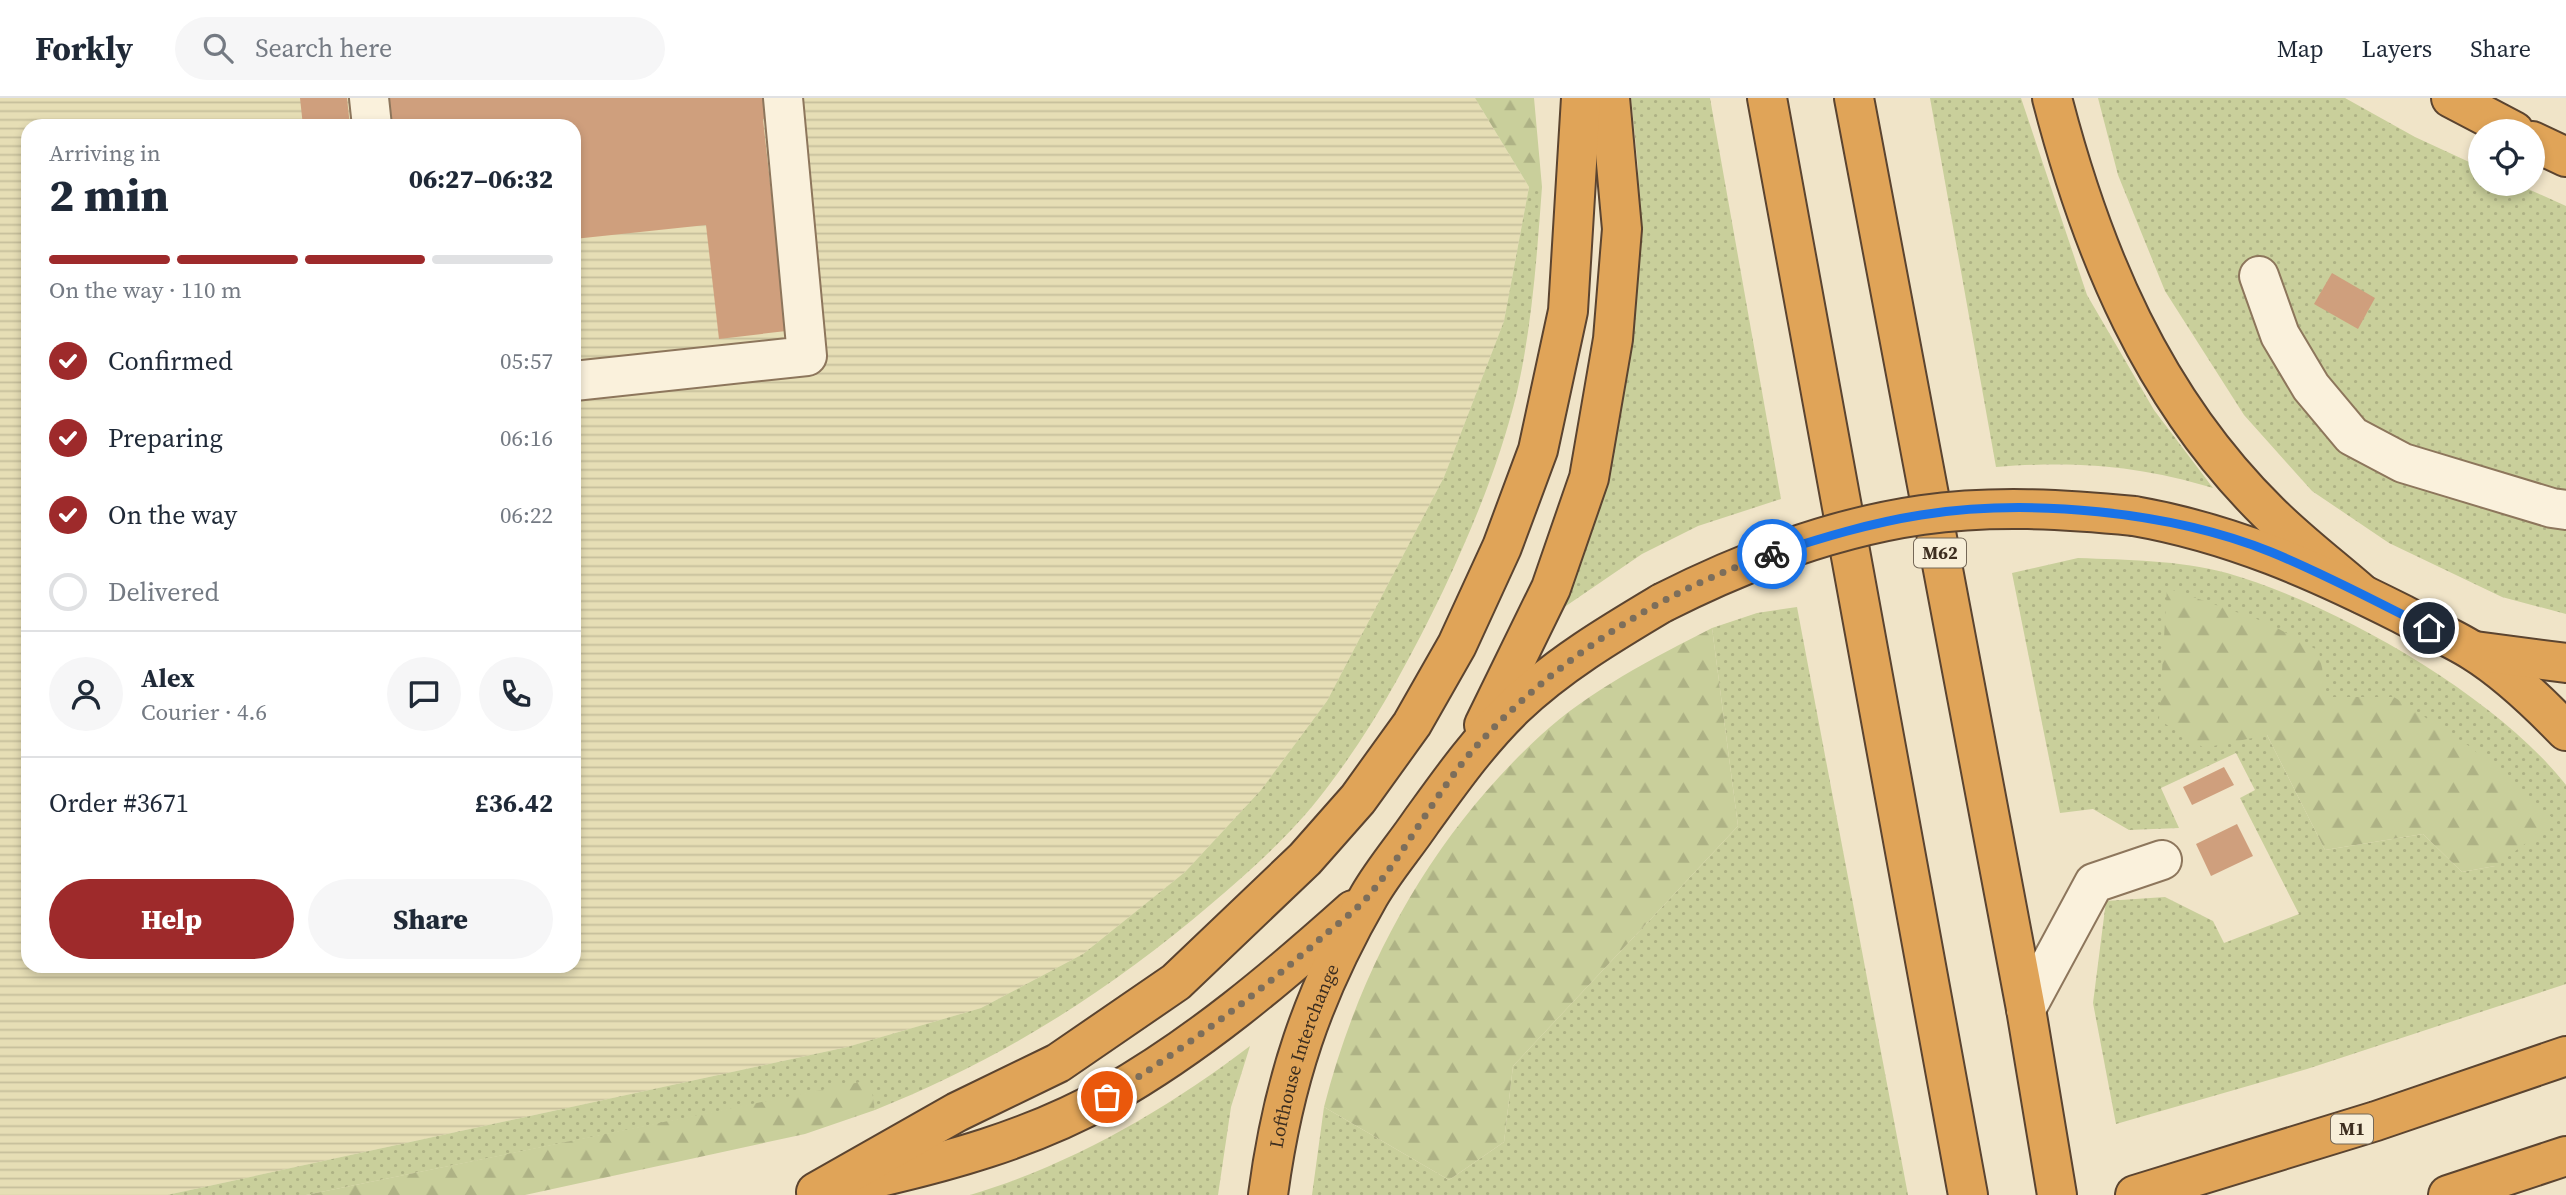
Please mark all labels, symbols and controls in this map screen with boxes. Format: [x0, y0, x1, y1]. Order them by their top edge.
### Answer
search box [175, 17, 665, 80]
text: Forkly [35, 26, 133, 71]
icon: search [199, 29, 237, 67]
text: Search here [255, 30, 392, 66]
text: Map [2277, 32, 2324, 65]
text: Layers [2362, 32, 2432, 65]
text: Share [2470, 32, 2531, 65]
map controls [2468, 119, 2545, 196]
button: locate [2468, 119, 2545, 196]
text: Arriving in [49, 137, 161, 169]
text: 06:27–06:32 [409, 161, 553, 197]
text: 2 min [49, 163, 169, 226]
text: On the way · 110 m [49, 274, 242, 306]
icon: check [49, 342, 87, 380]
text: Confirmed [108, 343, 233, 379]
text: 05:57 [500, 345, 553, 377]
icon: check [49, 419, 87, 457]
text: Preparing [108, 420, 223, 456]
text: 06:16 [500, 422, 553, 454]
icon: check [49, 496, 87, 534]
text: On the way [108, 497, 237, 533]
text: 06:22 [500, 499, 553, 531]
courier [1737, 519, 1807, 589]
icon: bike [1753, 535, 1791, 573]
road number: M62 [1914, 538, 1966, 568]
text: Delivered [108, 574, 219, 610]
pin [2399, 598, 2459, 658]
icon: home [2410, 609, 2448, 647]
button: person [49, 657, 123, 731]
button: chat [387, 657, 461, 731]
button: phone [479, 657, 553, 731]
text: Alex [141, 660, 195, 696]
text: Courier · 4.6 [141, 696, 267, 728]
text: Order #3671 [49, 785, 189, 821]
text: £36.42 [475, 785, 553, 821]
button: Help [49, 879, 294, 959]
button: Share [308, 879, 553, 959]
street label: Lofthouse Interchange [1263, 959, 1345, 1150]
pin [1077, 1067, 1137, 1127]
icon: bag [1088, 1078, 1126, 1116]
road number: M1 [2331, 1114, 2373, 1144]

